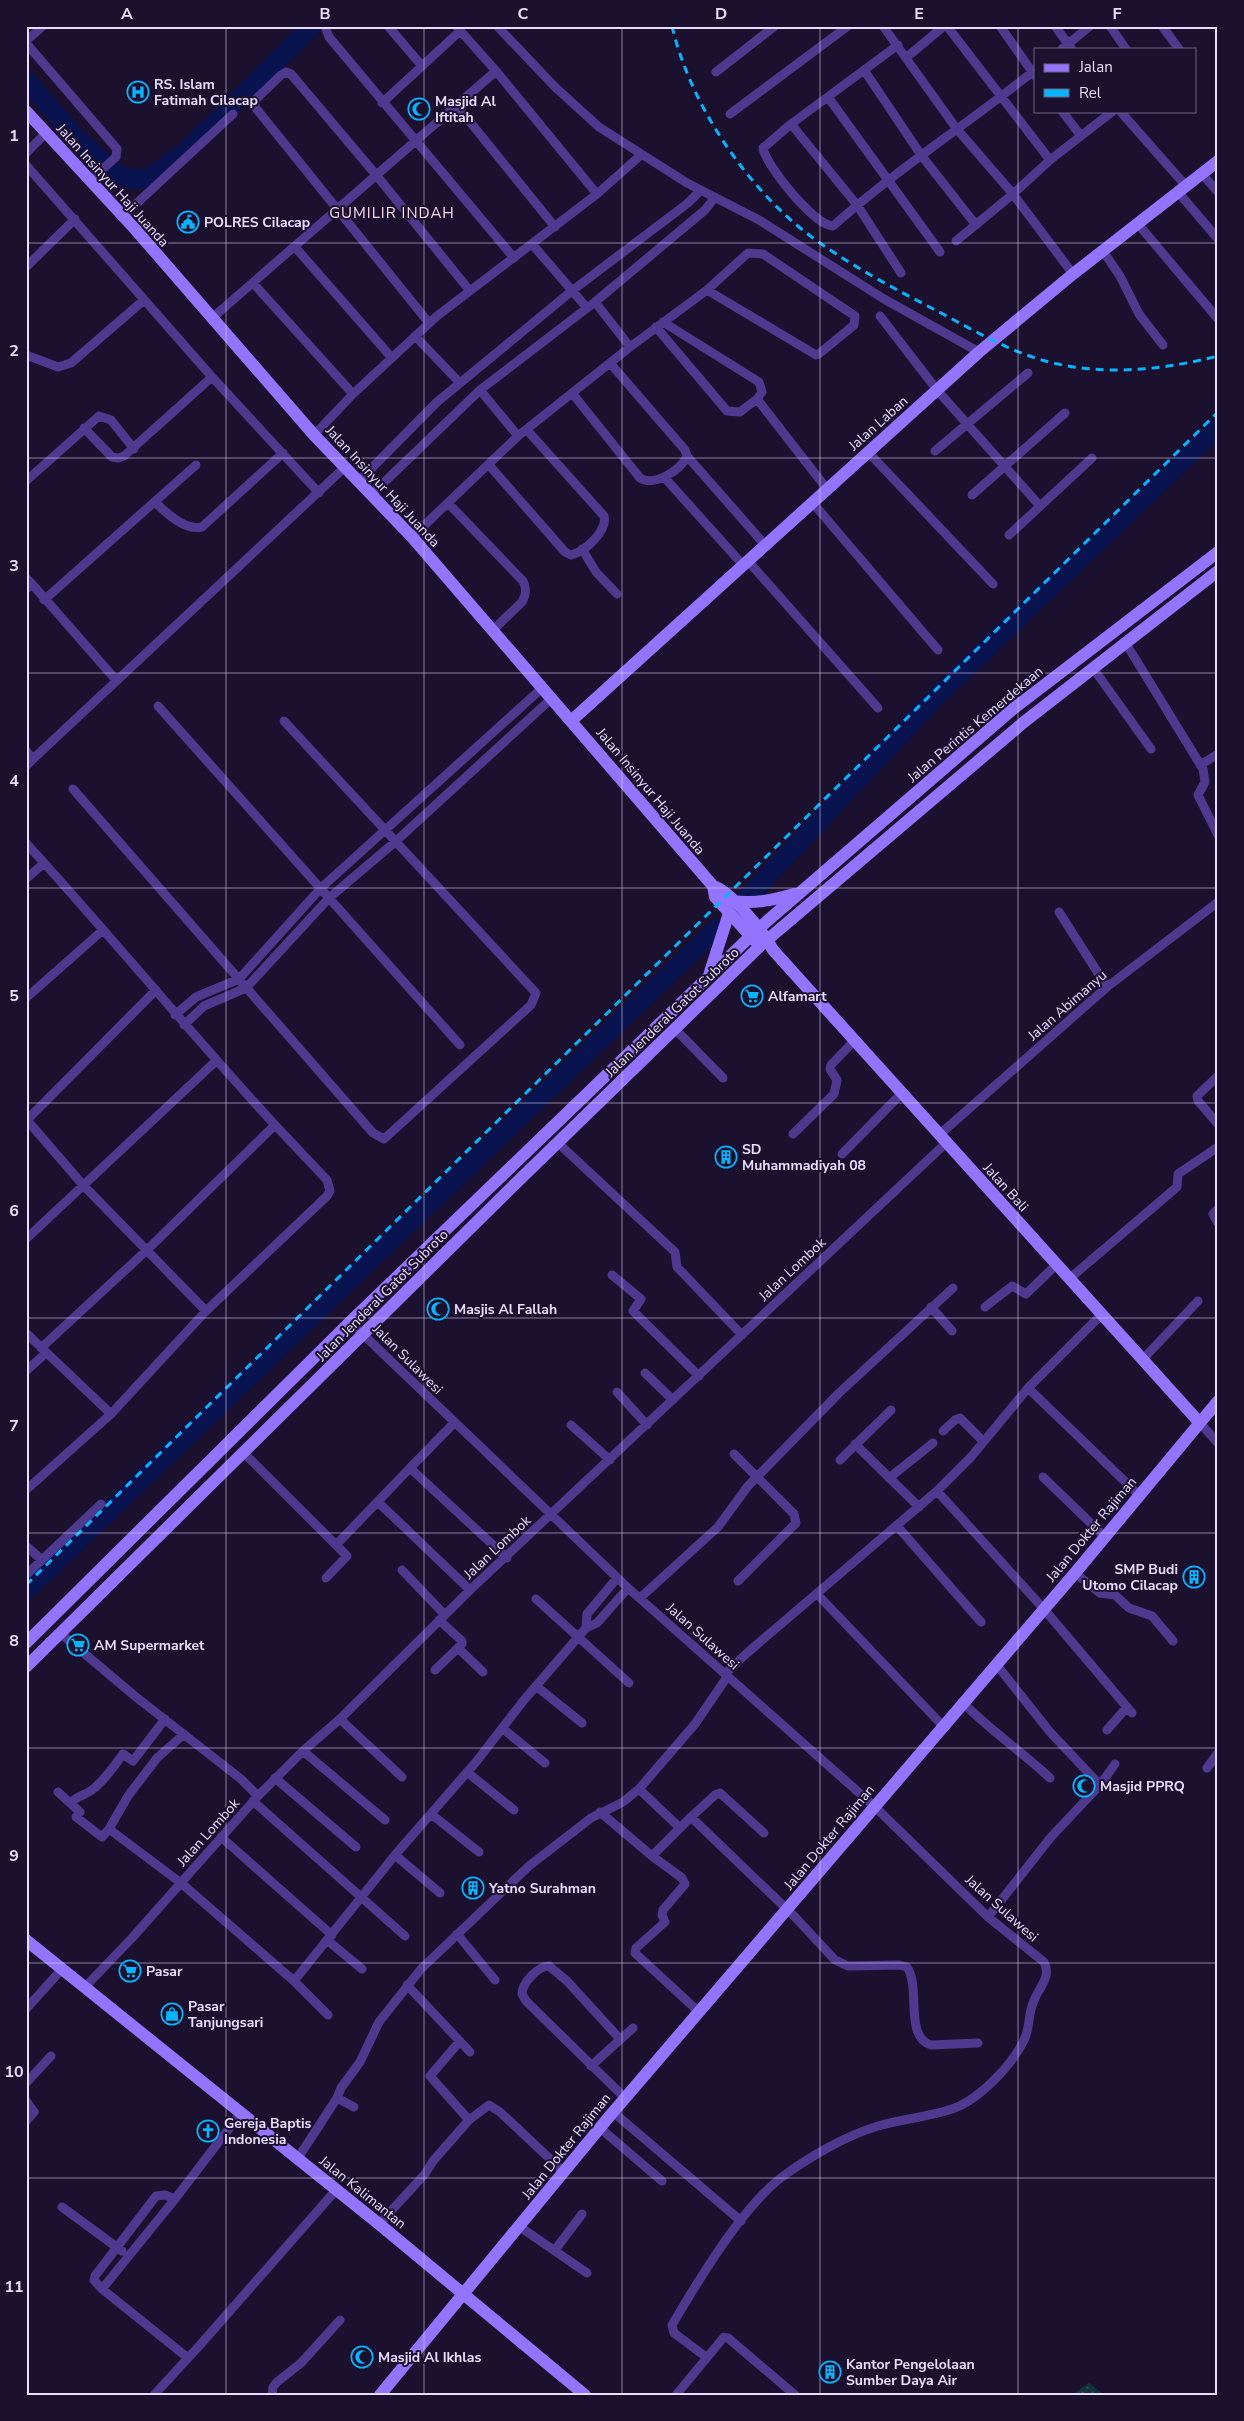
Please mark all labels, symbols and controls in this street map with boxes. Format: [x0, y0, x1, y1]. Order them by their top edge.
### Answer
text: A [121, 3, 133, 25]
text: B [319, 3, 331, 25]
text: C [518, 3, 529, 25]
text: D [715, 3, 727, 25]
text: E [914, 3, 924, 25]
text: F [1113, 3, 1122, 25]
legend [1034, 48, 1196, 112]
text: Jalan [1078, 57, 1113, 77]
place label: RS. Islam Fatimah Cilacap [154, 75, 258, 110]
hospital icon: RS. Islam Fatimah Cilacap [126, 80, 150, 104]
text: Rel [1079, 83, 1102, 103]
place label: Masjid Al Iftitah [435, 92, 496, 127]
mosque icon: Masjid Al Iftitah [407, 97, 431, 121]
street label: Jalan Insinyur Haji Juanda [51, 119, 173, 251]
text: 1 [9, 125, 19, 147]
district label: GUMILIR INDAH [329, 203, 455, 223]
public building icon: POLRES Cilacap [176, 210, 200, 234]
place label: POLRES Cilacap [204, 213, 310, 232]
text: 2 [9, 340, 19, 362]
street label: Jalan Laban [844, 392, 912, 456]
street label: Jalan Insinyur Haji Juanda [321, 421, 444, 551]
text: 3 [9, 555, 19, 577]
street label: Jalan Perintis Kemerdekaan [903, 662, 1047, 787]
street label: Jalan Insinyur Haji Juanda [591, 723, 709, 859]
text: 4 [9, 770, 19, 792]
street label: Jalan Jenderal Gatot Subroto [601, 943, 744, 1082]
street label: Jalan Abimanyu [1023, 966, 1111, 1046]
supermarket icon: Alfamart [740, 984, 764, 1008]
text: 5 [9, 985, 19, 1007]
place label: Alfamart [768, 987, 827, 1006]
place label: SD Muhammadiyah 08 [742, 1140, 866, 1175]
building icon: SD Muhammadiyah 08 [714, 1145, 738, 1169]
street label: Jalan Bali [978, 1158, 1033, 1216]
text: 6 [9, 1200, 19, 1222]
street label: Jalan Jenderal Gatot Subroto [312, 1225, 453, 1366]
street label: Jalan Lombok [754, 1233, 831, 1306]
mosque icon: Masjis Al Fallah [426, 1297, 450, 1321]
place label: Masjis Al Fallah [454, 1300, 557, 1319]
street label: Jalan Sulawesi [368, 1319, 447, 1399]
text: 7 [9, 1415, 19, 1437]
street label: Jalan Dokter Rajiman [1041, 1473, 1141, 1587]
street label: Jalan Lombok [459, 1511, 536, 1584]
place label: SMP Budi Utomo Cilacap [1082, 1560, 1178, 1595]
building icon: SMP Budi Utomo Cilacap [1182, 1565, 1206, 1589]
street label: Jalan Sulawesi [661, 1598, 743, 1674]
text: 8 [9, 1630, 19, 1652]
supermarket icon: AM Supermarket [66, 1633, 90, 1657]
place label: AM Supermarket [94, 1636, 205, 1655]
mosque icon: Masjid PPRQ [1072, 1774, 1096, 1798]
place label: Masjid PPRQ [1100, 1777, 1185, 1796]
street label: Jalan Dokter Rajiman [779, 1781, 879, 1895]
street label: Jalan Lombok [172, 1794, 245, 1871]
text: 9 [9, 1845, 19, 1867]
street label: Jalan Sulawesi [960, 1870, 1042, 1946]
building icon: Yatno Surahman [461, 1876, 485, 1900]
place label: Yatno Surahman [488, 1879, 596, 1898]
supermarket icon: Pasar [118, 1959, 142, 1983]
place label: Pasar [146, 1962, 183, 1981]
place label: Pasar Tanjungsari [188, 1997, 263, 2032]
shop icon: Pasar Tanjungsari [160, 2002, 184, 2026]
text: 10 [4, 2061, 24, 2083]
street label: Jalan Dokter Rajiman [517, 2089, 615, 2204]
place label: Gereja Baptis Indonesia [224, 2114, 311, 2149]
church icon: Gereja Baptis Indonesia [196, 2119, 220, 2143]
street label: Jalan Kalimantan [315, 2151, 410, 2233]
text: 11 [4, 2276, 24, 2298]
mosque icon: Masjid Al Ikhlas [350, 2345, 374, 2369]
place label: Masjid Al Ikhlas [378, 2348, 481, 2367]
place label: Kantor Pengelolaan Sumber Daya Air [846, 2355, 975, 2390]
building icon: Kantor Pengelolaan Sumber Daya Air [818, 2360, 842, 2384]

